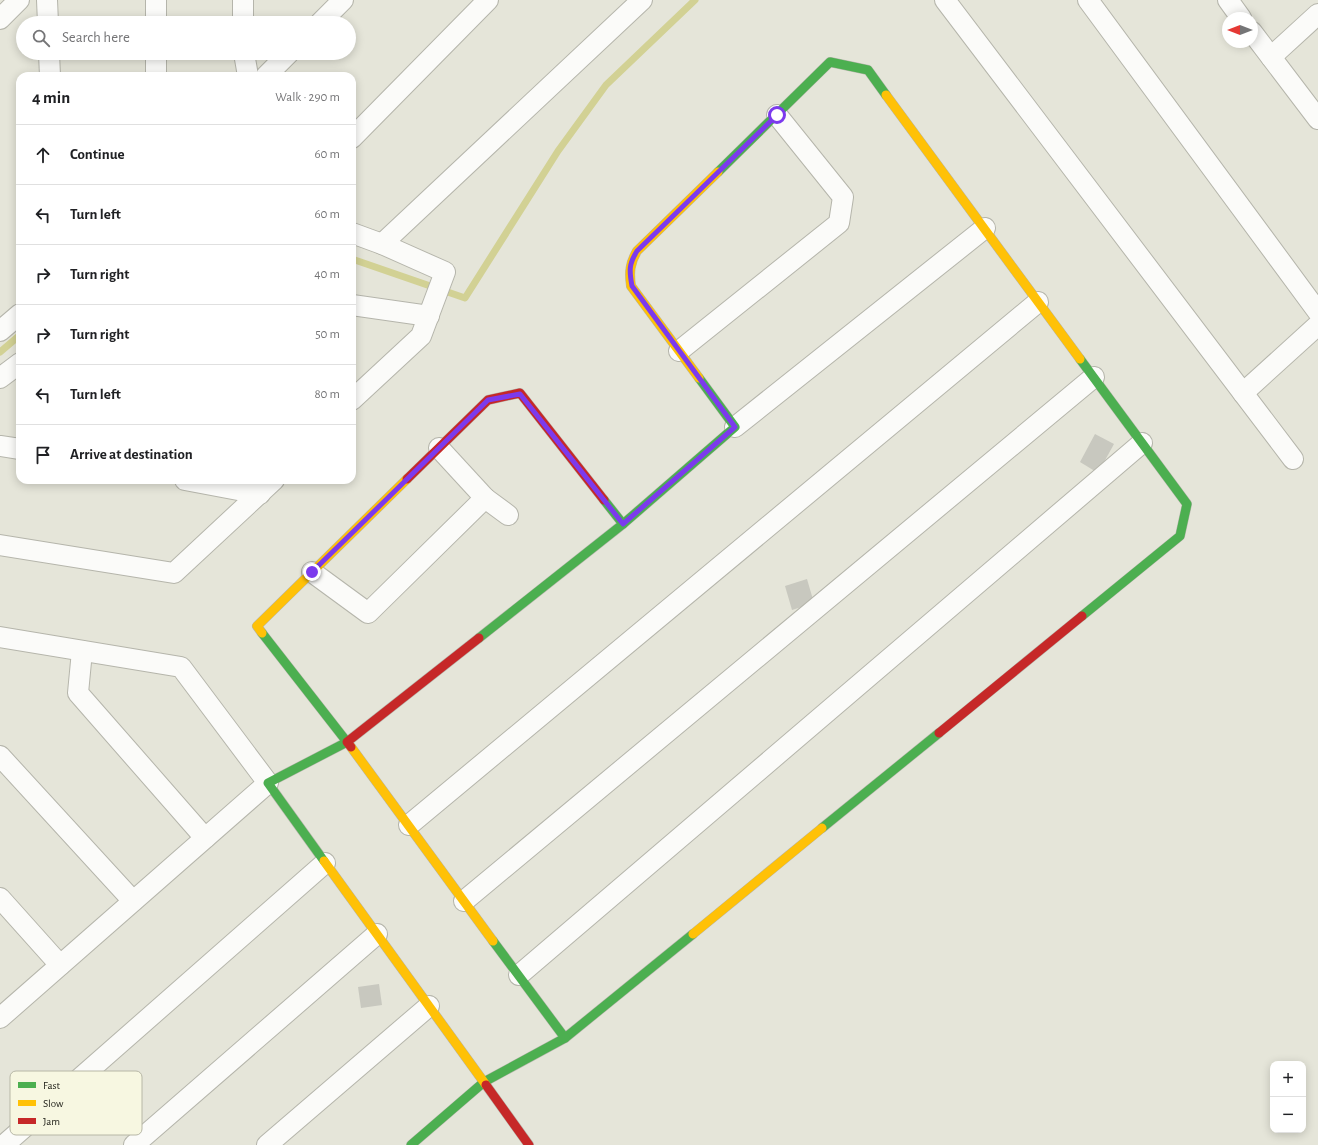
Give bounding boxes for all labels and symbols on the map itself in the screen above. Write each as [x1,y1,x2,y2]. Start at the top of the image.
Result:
north arrow [1222,12,1258,48]
route start [768,106,786,124]
route end [303,563,321,581]
legend [10,1071,142,1135]
text: Fast [43,1080,61,1091]
text: Slow [43,1098,64,1109]
text: Jam [43,1116,60,1127]

